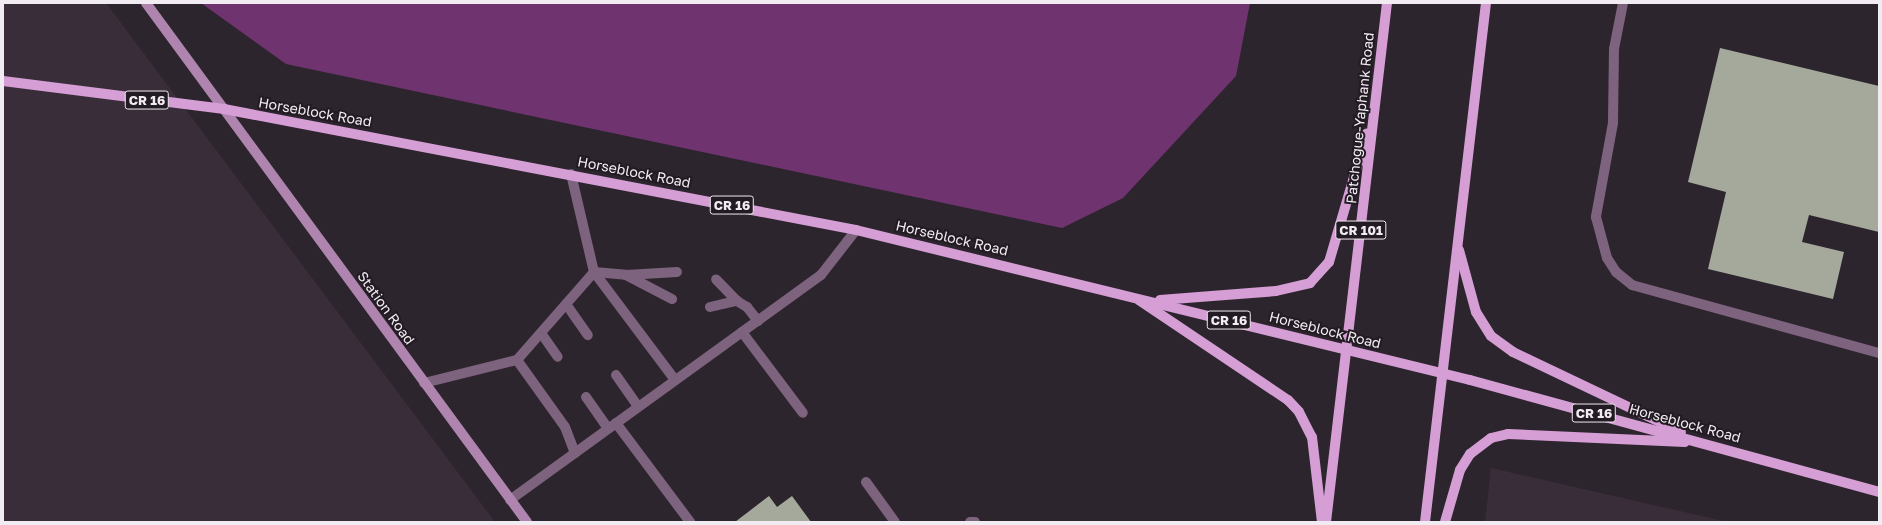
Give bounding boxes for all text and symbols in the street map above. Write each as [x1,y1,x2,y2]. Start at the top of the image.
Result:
street label: Patchogue-Yaphank Road [1343,31,1377,205]
road number: CR 16 [124,89,170,111]
street label: Horseblock Road [257,94,373,130]
street label: Horseblock Road [576,153,692,191]
road number: CR 16 [709,194,755,216]
street label: Horseblock Road [894,217,1010,259]
road number: CR 101 [1335,219,1387,241]
street label: Station Road [354,268,418,348]
street label: Horseblock Road [1267,308,1383,352]
road number: CR 16 [1206,309,1252,331]
street label: Horseblock Road [1627,400,1743,446]
road number: CR 16 [1571,402,1617,424]

